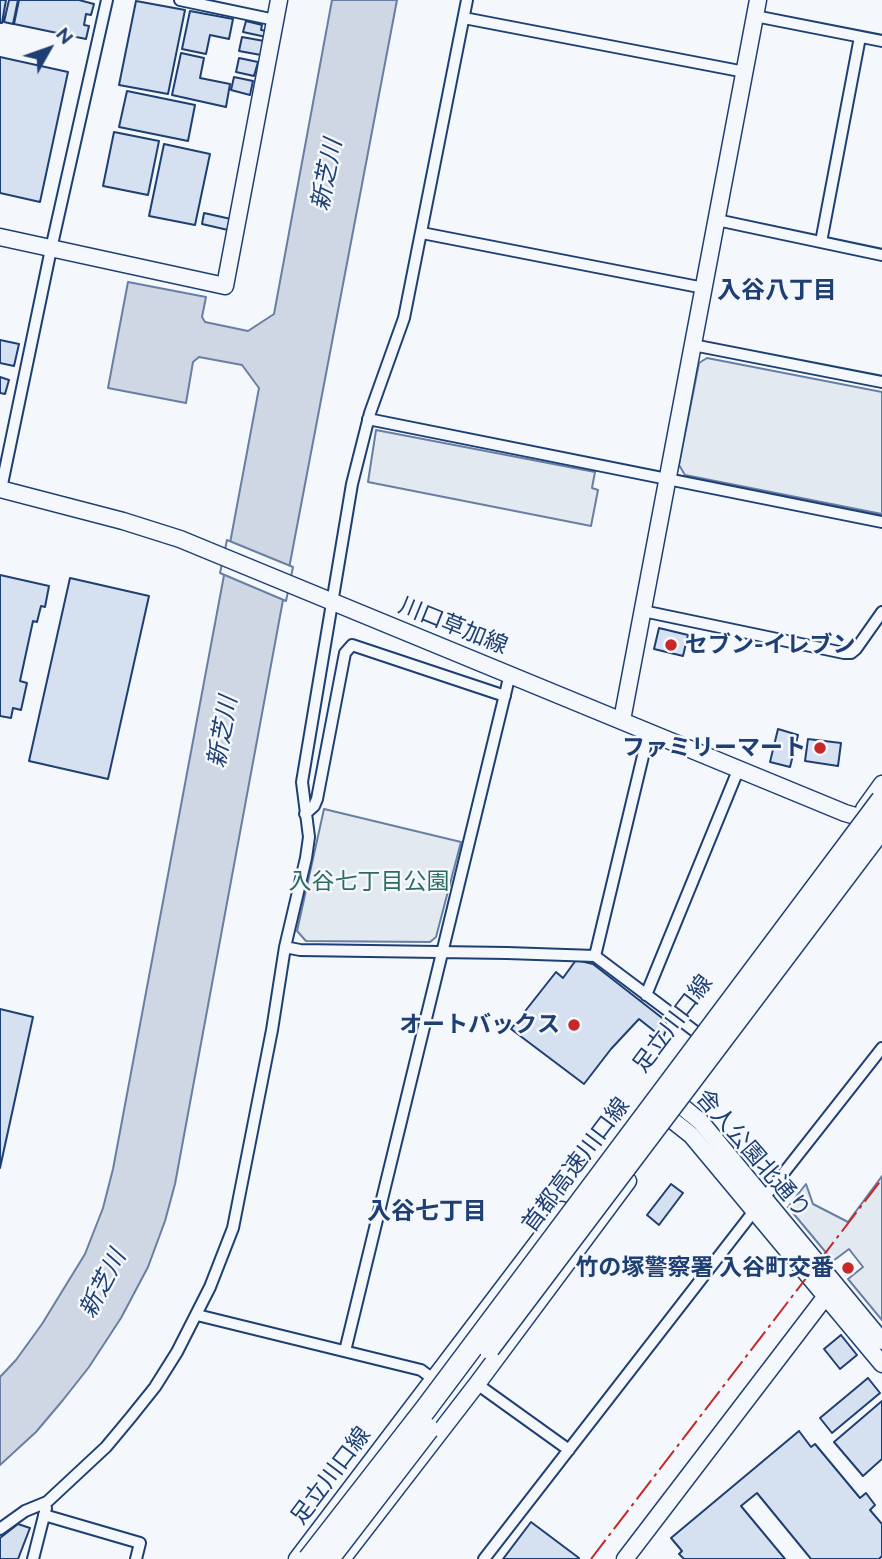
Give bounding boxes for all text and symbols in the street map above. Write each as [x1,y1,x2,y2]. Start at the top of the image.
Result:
north arrow [14,14,84,84]
text: N [52,23,78,48]
water label: 新芝川 [306,137,348,213]
district label: 入谷八丁目 [717,277,837,305]
street label: 川口草加線 [395,592,511,660]
place label: セブン-イレブン [685,631,856,659]
marker: セブン-イレブン [663,637,679,653]
water label: 新芝川 [203,694,243,770]
place label: ファミリーマート [622,734,806,762]
marker: ファミリーマート [812,740,828,756]
park label: 入谷七丁目公園 [289,868,449,896]
street label: 足立川口線 [627,970,719,1078]
place label: オートバックス [399,1011,560,1039]
marker: オートバックス [566,1017,582,1033]
street label: 舎人公園北通り [690,1084,816,1224]
street label: 首都高速川口線 [517,1092,635,1238]
district label: 入谷七丁目 [367,1198,487,1226]
water label: 新芝川 [74,1245,132,1323]
place label: 竹の塚警察署 入谷町交番 [575,1254,834,1282]
marker: 竹の塚警察署 入谷町交番 [840,1260,856,1276]
street label: 足立川口線 [285,1422,377,1530]

